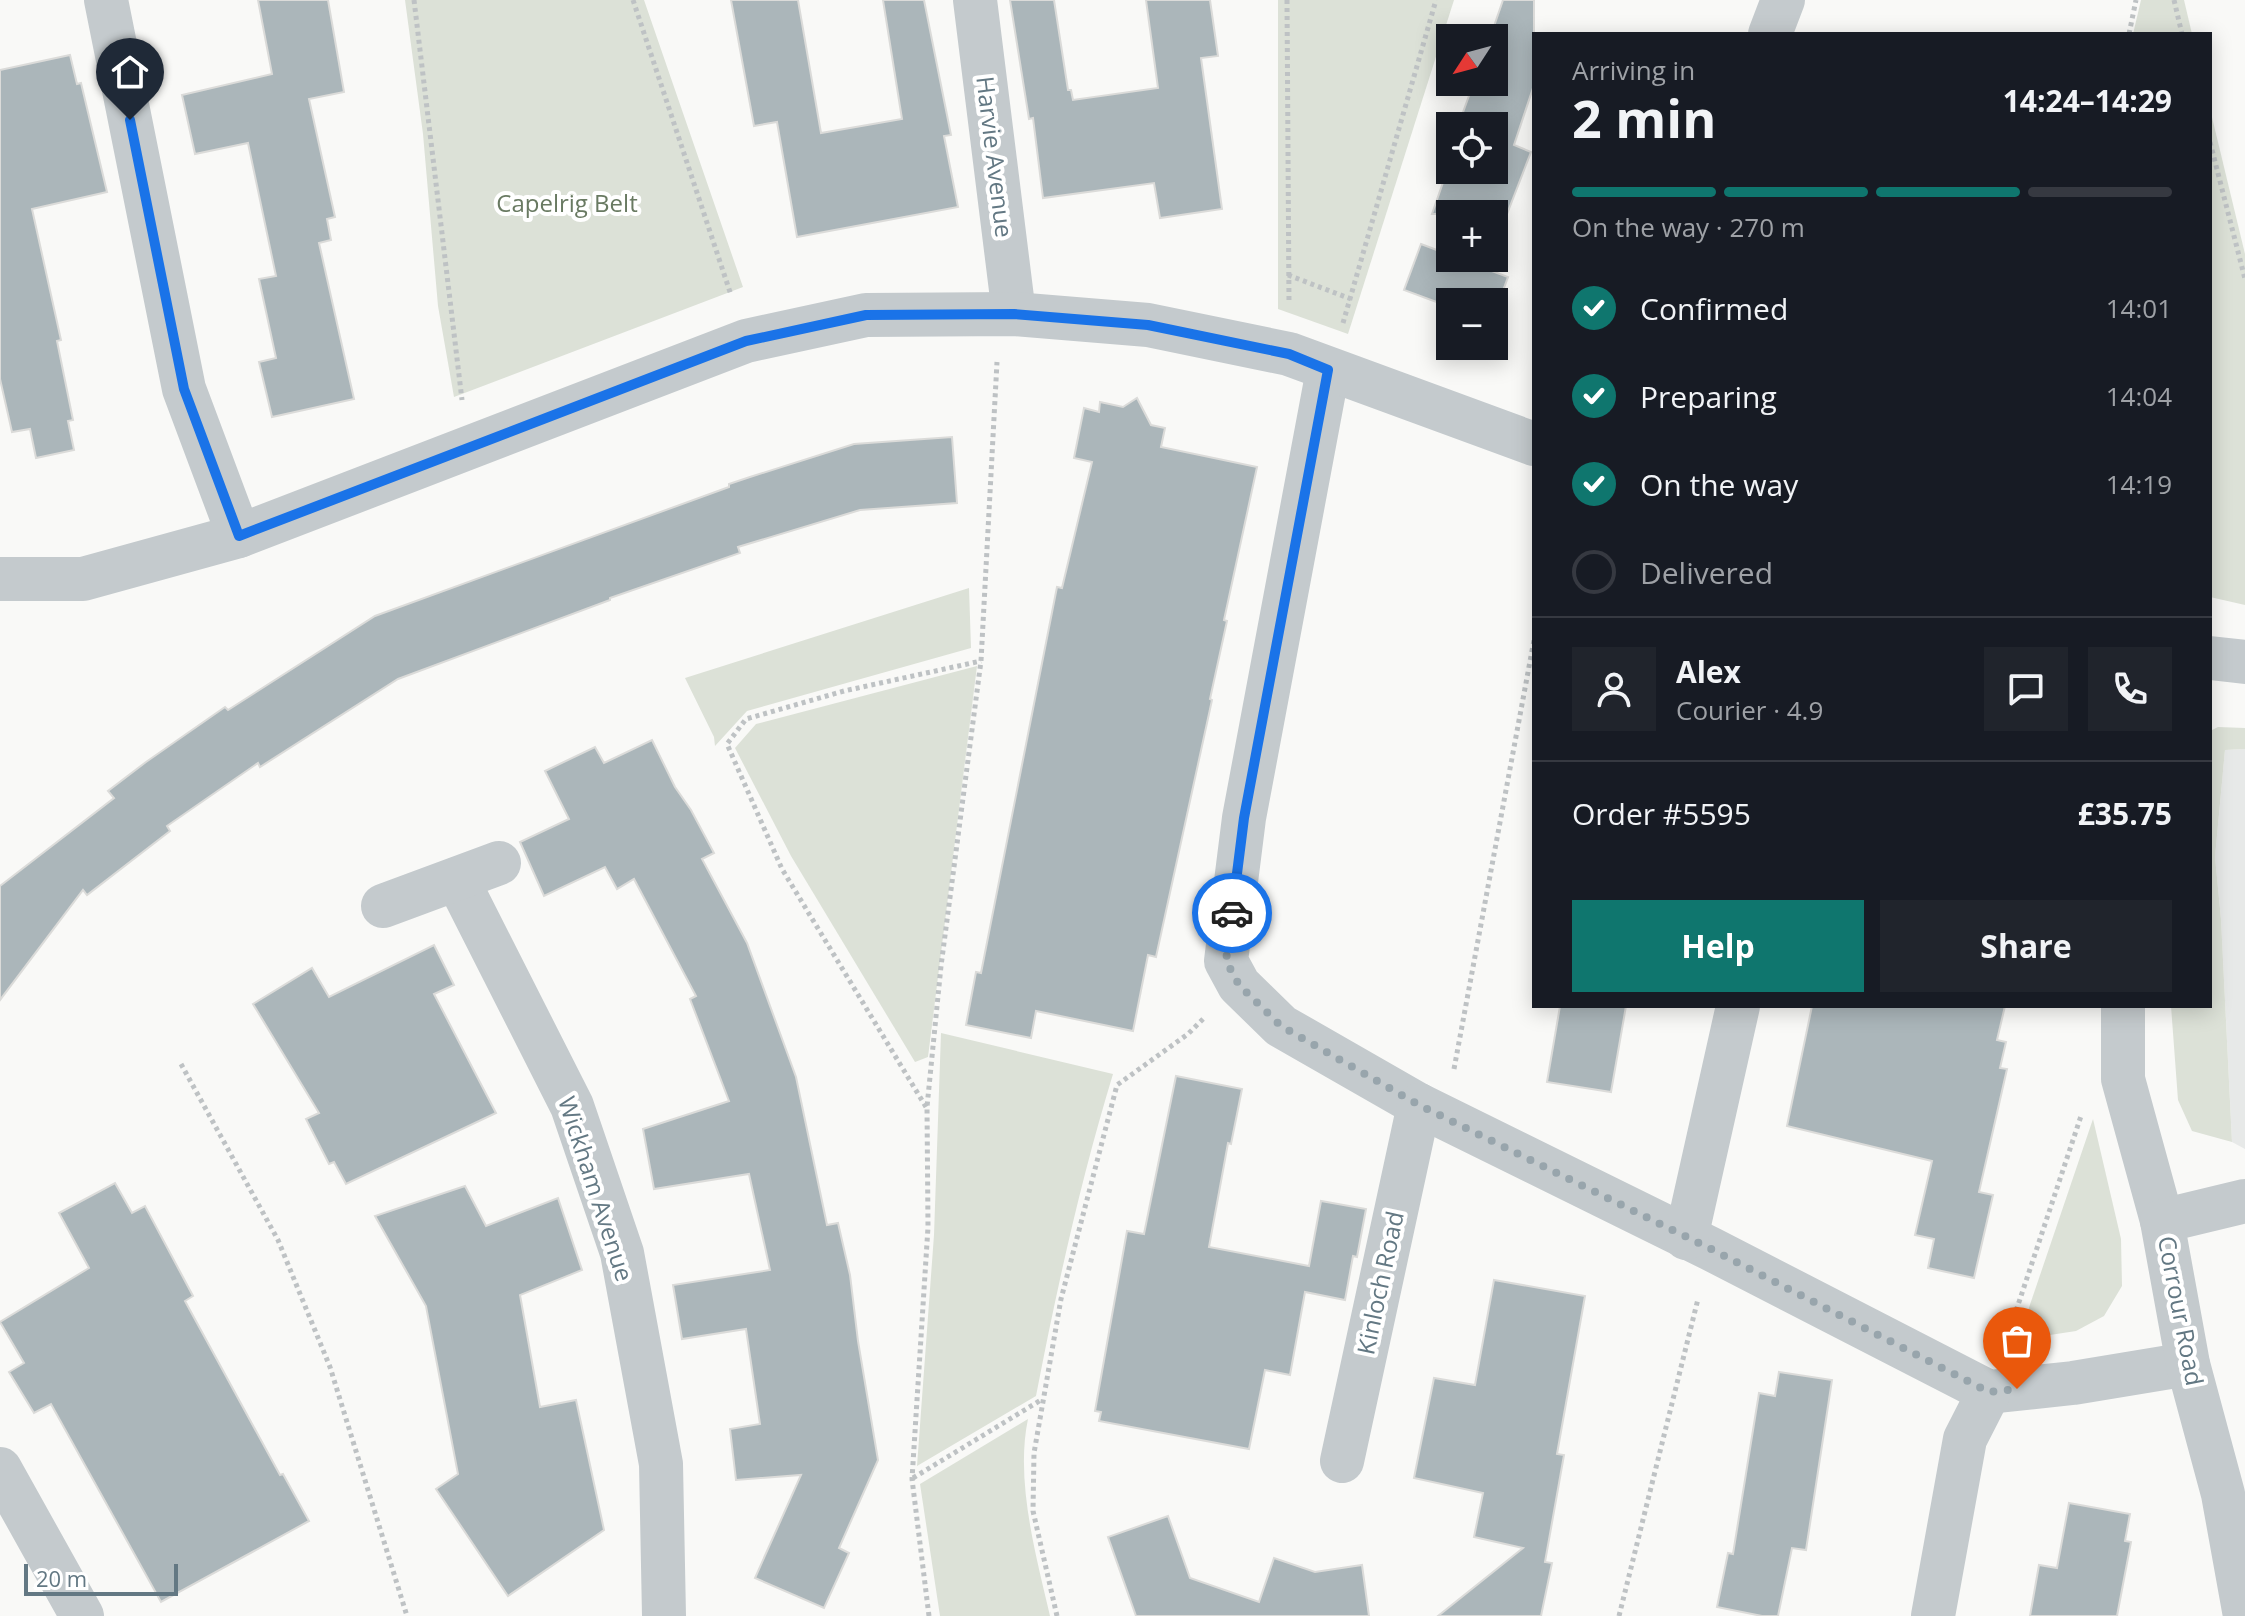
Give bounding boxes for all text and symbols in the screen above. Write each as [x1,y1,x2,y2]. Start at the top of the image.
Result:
north arrow [1436,24,1508,96]
map controls [1436,24,1508,360]
pin [96,38,164,120]
icon: home [108,50,152,94]
text: Arriving in [1572,52,1695,88]
street label: Harvie Avenue [969,74,1022,239]
text: 14:24–14:29 [2003,80,2172,121]
text: 2 min [1572,82,1716,153]
button: locate [1436,112,1508,184]
park label: Capelrig Belt [496,186,638,219]
button: + [1436,200,1508,272]
text: On the way · 270 m [1572,209,1805,245]
icon: check [1572,286,1616,330]
button: − [1436,288,1508,360]
text: Confirmed [1640,288,1788,329]
text: 14:01 [2106,290,2172,326]
icon: check [1572,374,1616,418]
text: Preparing [1640,376,1777,417]
text: 14:04 [2106,378,2172,414]
icon: check [1572,462,1616,506]
text: On the way [1640,464,1798,505]
text: 14:19 [2106,466,2172,502]
text: Delivered [1640,552,1773,593]
button: person [1572,647,1656,731]
button: chat [1984,647,2068,731]
button: phone [2088,647,2172,731]
text: Alex [1676,651,1741,692]
text: Courier · 4.9 [1676,692,1823,728]
text: Order #5595 [1572,793,1751,834]
text: £35.75 [2078,793,2172,834]
courier [1192,873,1272,953]
icon: car [1210,891,1254,935]
button: Help [1572,900,1864,992]
button: Share [1880,900,2172,992]
street label: Wickham Avenue [551,1092,642,1285]
street label: Kinloch Road [1348,1208,1411,1357]
street label: Corrour Road [2151,1233,2212,1388]
pin [1983,1307,2051,1389]
icon: bag [1995,1319,2039,1363]
scale bar [24,1560,178,1596]
text: 20 m [36,1563,87,1593]

